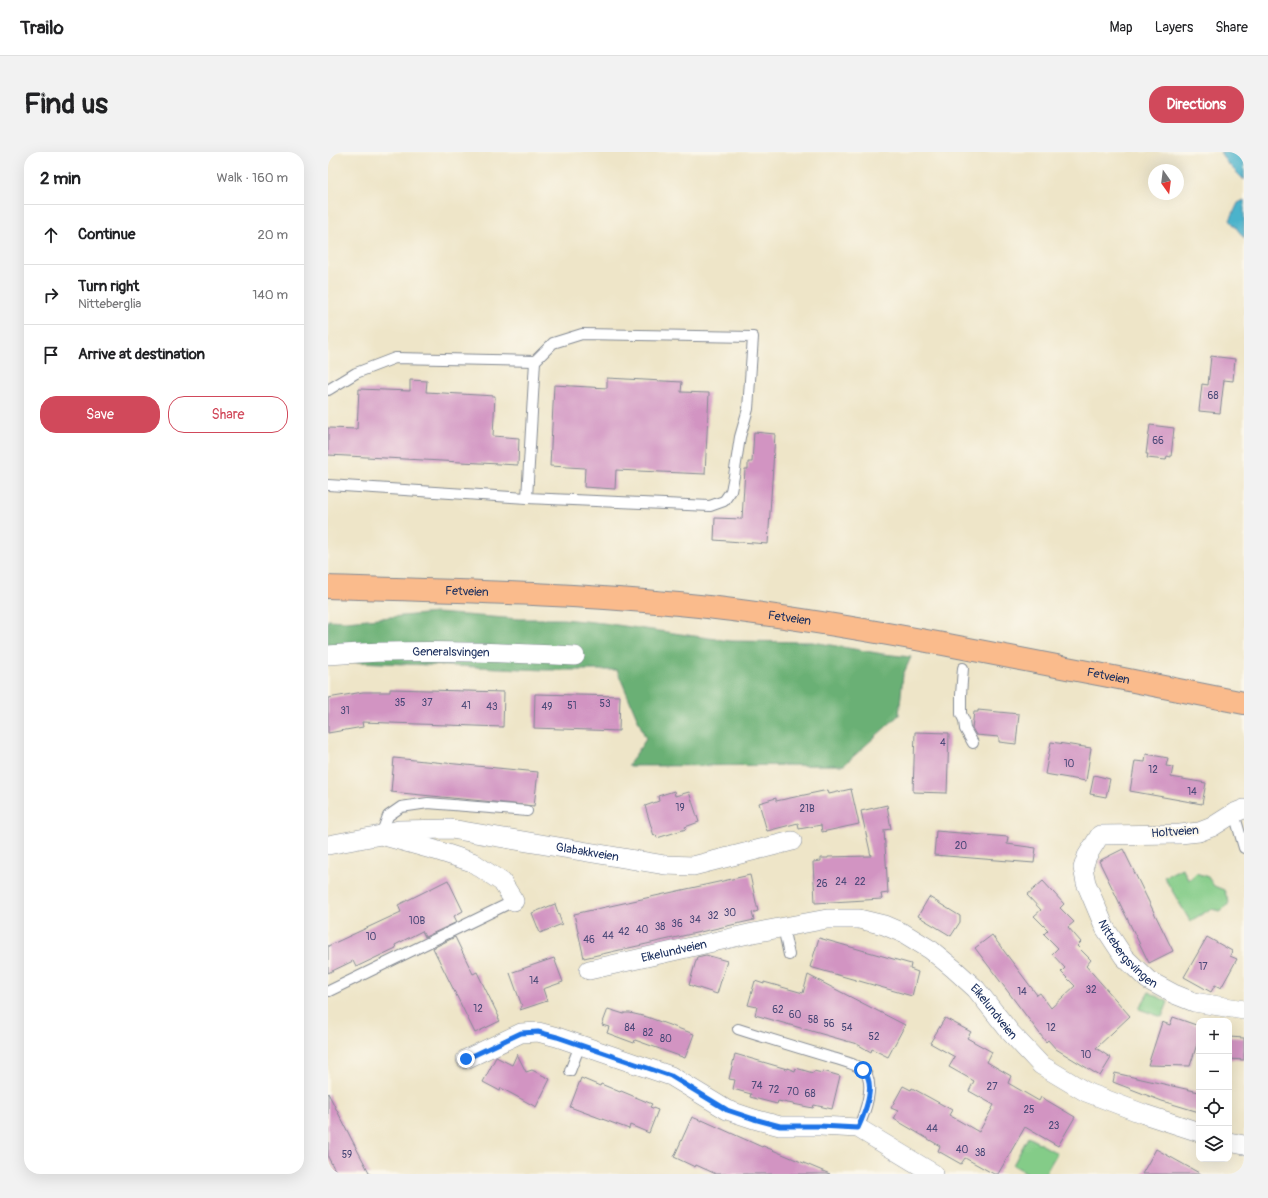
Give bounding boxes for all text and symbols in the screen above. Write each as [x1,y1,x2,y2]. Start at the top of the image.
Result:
text: Trailo [20,16,64,40]
text: Map [1110,19,1133,36]
text: Layers [1155,19,1193,36]
text: Share [1215,19,1248,36]
button: Directions [1149,86,1244,123]
text: Find us [24,87,108,122]
north arrow [1148,164,1184,200]
text: 2 min [40,168,81,189]
text: Walk · 160 m [217,170,288,186]
icon: ahead [40,224,62,246]
text: Continue [78,225,136,244]
text: 20 m [257,227,288,243]
text: Turn right [78,277,139,296]
icon: right [40,284,62,306]
text: 140 m [252,287,288,303]
text: Nitteberglia [78,296,141,312]
icon: arrive [40,344,62,366]
text: Arrive at destination [78,345,205,364]
house number: 68 [1208,390,1218,402]
button: Save [40,396,160,433]
button: Share [168,396,288,433]
house number: 66 [1152,435,1164,447]
street label: Fetveien [445,583,489,600]
street label: Fetveien [767,607,813,629]
street label: Generalsvingen [412,644,490,660]
street label: Fetveien [1086,664,1131,688]
house number: 35 [395,697,406,709]
house number: 37 [422,697,433,709]
house number: 53 [600,698,611,710]
house number: 41 [461,700,471,712]
house number: 51 [567,700,577,712]
house number: 43 [486,701,498,713]
house number: 49 [542,701,552,713]
house number: 31 [340,705,350,717]
house number: 4 [940,737,946,749]
house number: 10 [1064,758,1075,770]
house number: 12 [1148,764,1158,776]
house number: 14 [1187,786,1197,798]
house number: 19 [675,802,685,814]
house number: 21B [799,803,815,815]
street label: Holtveien [1151,823,1199,841]
street label: Glabakkveien [555,839,620,865]
house number: 20 [955,840,967,852]
house number: 24 [835,876,847,888]
house number: 22 [854,876,866,888]
house number: 26 [816,878,828,890]
house number: 30 [724,907,736,919]
house number: 32 [707,910,719,922]
house number: 34 [689,914,701,926]
house number: 10B [409,915,426,927]
street label: Nittebergsvingen [1095,917,1160,991]
house number: 36 [671,918,683,930]
house number: 38 [655,921,665,933]
house number: 40 [636,924,648,936]
house number: 42 [618,926,630,938]
house number: 44 [602,930,614,942]
house number: 10 [366,931,377,943]
house number: 46 [583,934,595,946]
street label: Eikelundveien [640,936,708,966]
house number: 17 [1198,961,1208,973]
house number: 14 [529,975,539,987]
street label: Eikelundveien [968,980,1021,1043]
house number: 32 [1085,984,1097,996]
house number: 14 [1017,986,1027,998]
house number: 12 [473,1003,483,1015]
house number: 62 [772,1004,784,1016]
house number: 60 [789,1009,801,1021]
house number: 58 [808,1014,818,1026]
house number: 56 [823,1018,835,1030]
map controls [1196,1018,1232,1162]
button: + [1196,1018,1232,1054]
house number: 84 [625,1022,636,1034]
house number: 54 [841,1022,853,1034]
house number: 12 [1046,1022,1056,1034]
house number: 82 [643,1027,654,1039]
house number: 52 [868,1031,880,1043]
house number: 80 [660,1033,672,1045]
house number: 10 [1081,1049,1092,1061]
route end [457,1050,475,1068]
button: − [1196,1054,1232,1090]
route start [854,1061,872,1079]
house number: 74 [751,1080,763,1092]
house number: 27 [987,1081,998,1093]
house number: 72 [769,1084,780,1096]
house number: 70 [787,1086,799,1098]
house number: 68 [805,1088,815,1100]
button: locate [1196,1090,1232,1126]
house number: 25 [1023,1104,1035,1116]
house number: 23 [1049,1120,1060,1132]
house number: 44 [926,1123,938,1135]
button: layers [1196,1126,1232,1162]
house number: 40 [956,1144,968,1156]
house number: 38 [975,1147,985,1159]
house number: 59 [342,1149,352,1161]

